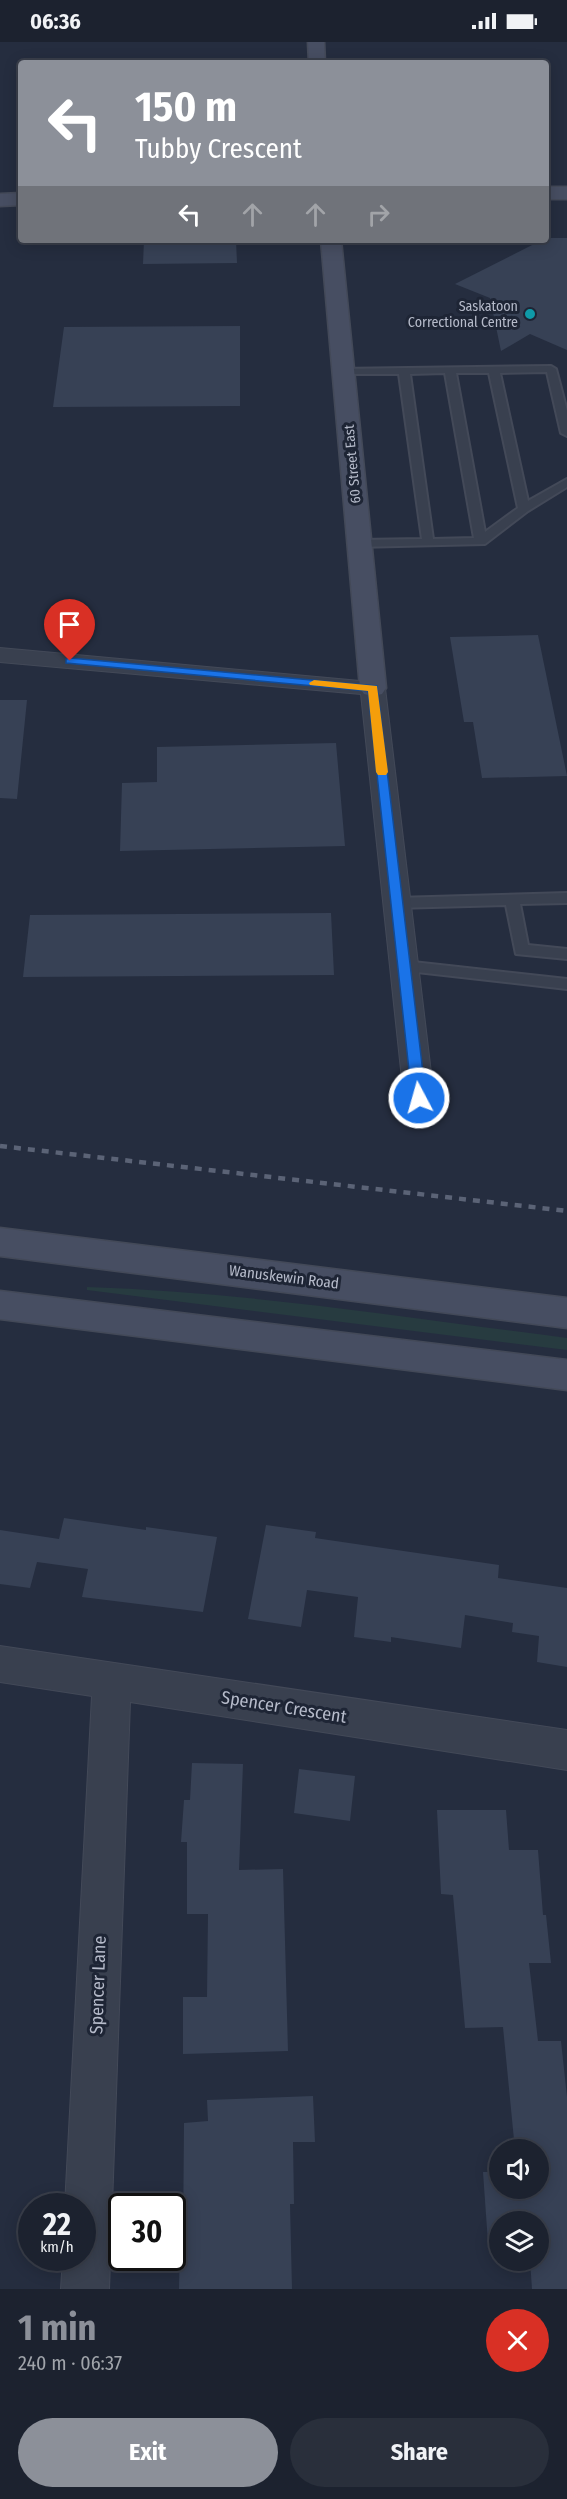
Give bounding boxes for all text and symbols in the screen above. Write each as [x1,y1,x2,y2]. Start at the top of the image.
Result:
text: 06:36 [30,8,81,35]
text: 150 m [135,82,237,132]
icon: left [36,84,114,162]
text: Tubby Crescent [135,133,302,165]
icon: left [173,198,206,231]
icon: ahead [236,198,269,231]
icon: ahead [299,198,332,231]
icon: right [362,198,395,231]
place label: Saskatoon Correctional Centre [408,298,518,331]
marker: Saskatoon Correctional Centre [523,307,537,321]
street label: 60 Street East [341,423,364,504]
pin [44,599,95,661]
icon: arrive [53,608,86,641]
position arrow [387,1066,451,1130]
street label: Wanuskewin Road [228,1261,340,1293]
street label: Spencer Crescent [220,1686,348,1728]
street label: Spencer Lane [85,1935,111,2035]
map controls [489,2139,549,2271]
button: sound [489,2139,549,2199]
speed limit sign: 30 [108,2193,186,2271]
text: 22 [43,2207,71,2243]
button: layers [489,2211,549,2271]
text: km/h [40,2238,74,2256]
text: 1 min [18,2306,96,2350]
button: close [486,2309,549,2372]
text: 240 m · 06:37 [18,2351,122,2375]
button: Exit [18,2418,278,2487]
button: Share [290,2418,549,2487]

